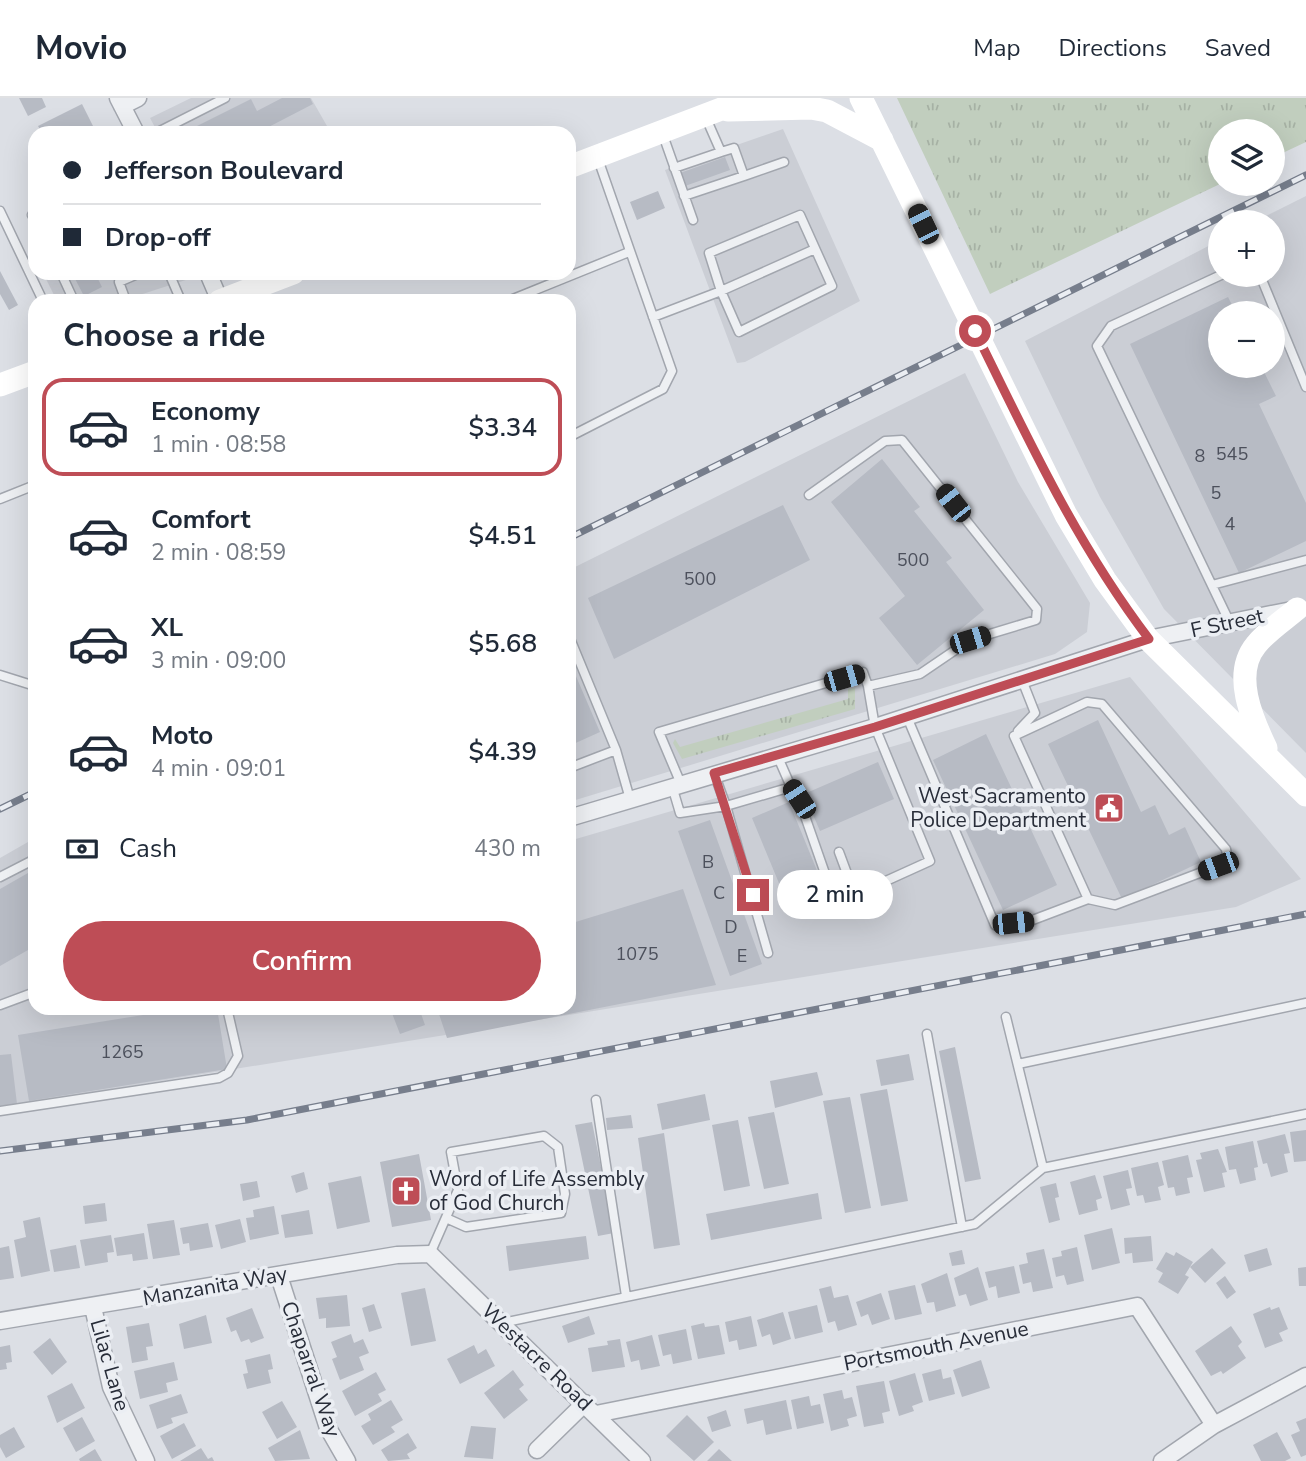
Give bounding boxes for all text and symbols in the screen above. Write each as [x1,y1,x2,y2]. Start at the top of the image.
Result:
text: Movio [35,26,127,71]
text: Map [973,32,1020,64]
text: Directions [1058,32,1167,64]
text: Saved [1205,32,1271,64]
map controls [1208,119,1285,378]
button: layers [1208,119,1285,196]
text: Jefferson Boulevard [105,153,344,188]
car [905,201,942,247]
button: + [1208,210,1285,287]
text: Drop-off [105,220,211,255]
button: − [1208,301,1285,378]
text: Choose a ride [63,314,265,357]
route start [959,315,991,347]
text: Economy [151,394,260,429]
icon: car [67,396,130,459]
text: $3.34 [468,410,537,445]
text: 1 min · 08:58 [151,429,286,460]
house number: 545 [1216,442,1248,466]
house number: 8 [1195,444,1205,468]
car [932,480,975,526]
house number: 5 [1211,481,1221,505]
text: Comfort [151,502,251,537]
icon: car [67,504,130,567]
house number: 4 [1225,512,1236,536]
text: $4.51 [468,518,537,553]
text: 2 min · 08:59 [151,537,286,568]
house number: 500 [897,548,929,572]
house number: 500 [684,567,716,591]
street label: F Street [1188,601,1267,644]
text: XL [151,610,183,645]
icon: car [67,612,130,675]
car [947,624,994,656]
text: $5.68 [468,626,537,661]
text: 3 min · 09:00 [151,645,286,676]
car [821,662,868,694]
text: Moto [151,718,213,753]
icon: car [67,720,130,783]
text: $4.39 [468,734,537,769]
text: 4 min · 09:01 [151,753,286,784]
car [779,776,820,822]
place label: West Sacramento Police Department [910,782,1087,834]
public building icon: West Sacramento Police Department [1092,791,1126,825]
icon: cash [63,830,101,868]
text: Cash [119,831,177,866]
text: 430 m [474,833,541,864]
car [1195,849,1242,883]
house number: B [702,850,714,874]
callout: 2 min [778,870,893,920]
route end [737,879,769,911]
text: 2 min [806,879,864,910]
house number: C [713,881,725,905]
car [992,910,1035,936]
house number: D [724,915,738,939]
button: Confirm [63,921,541,1001]
house number: 1075 [615,942,659,966]
house number: E [737,944,747,968]
house number: 1265 [100,1040,144,1064]
place label: Word of Life Assembly of God Church [429,1165,645,1217]
church icon: Word of Life Assembly of God Church [389,1174,423,1208]
street label: Manzanita Way [141,1259,290,1312]
street label: Chaparral Way [275,1297,347,1441]
street label: Westacre Road [475,1297,599,1417]
street label: Portsmouth Avenue [841,1314,1031,1378]
street label: Lilac Lane [84,1316,136,1414]

